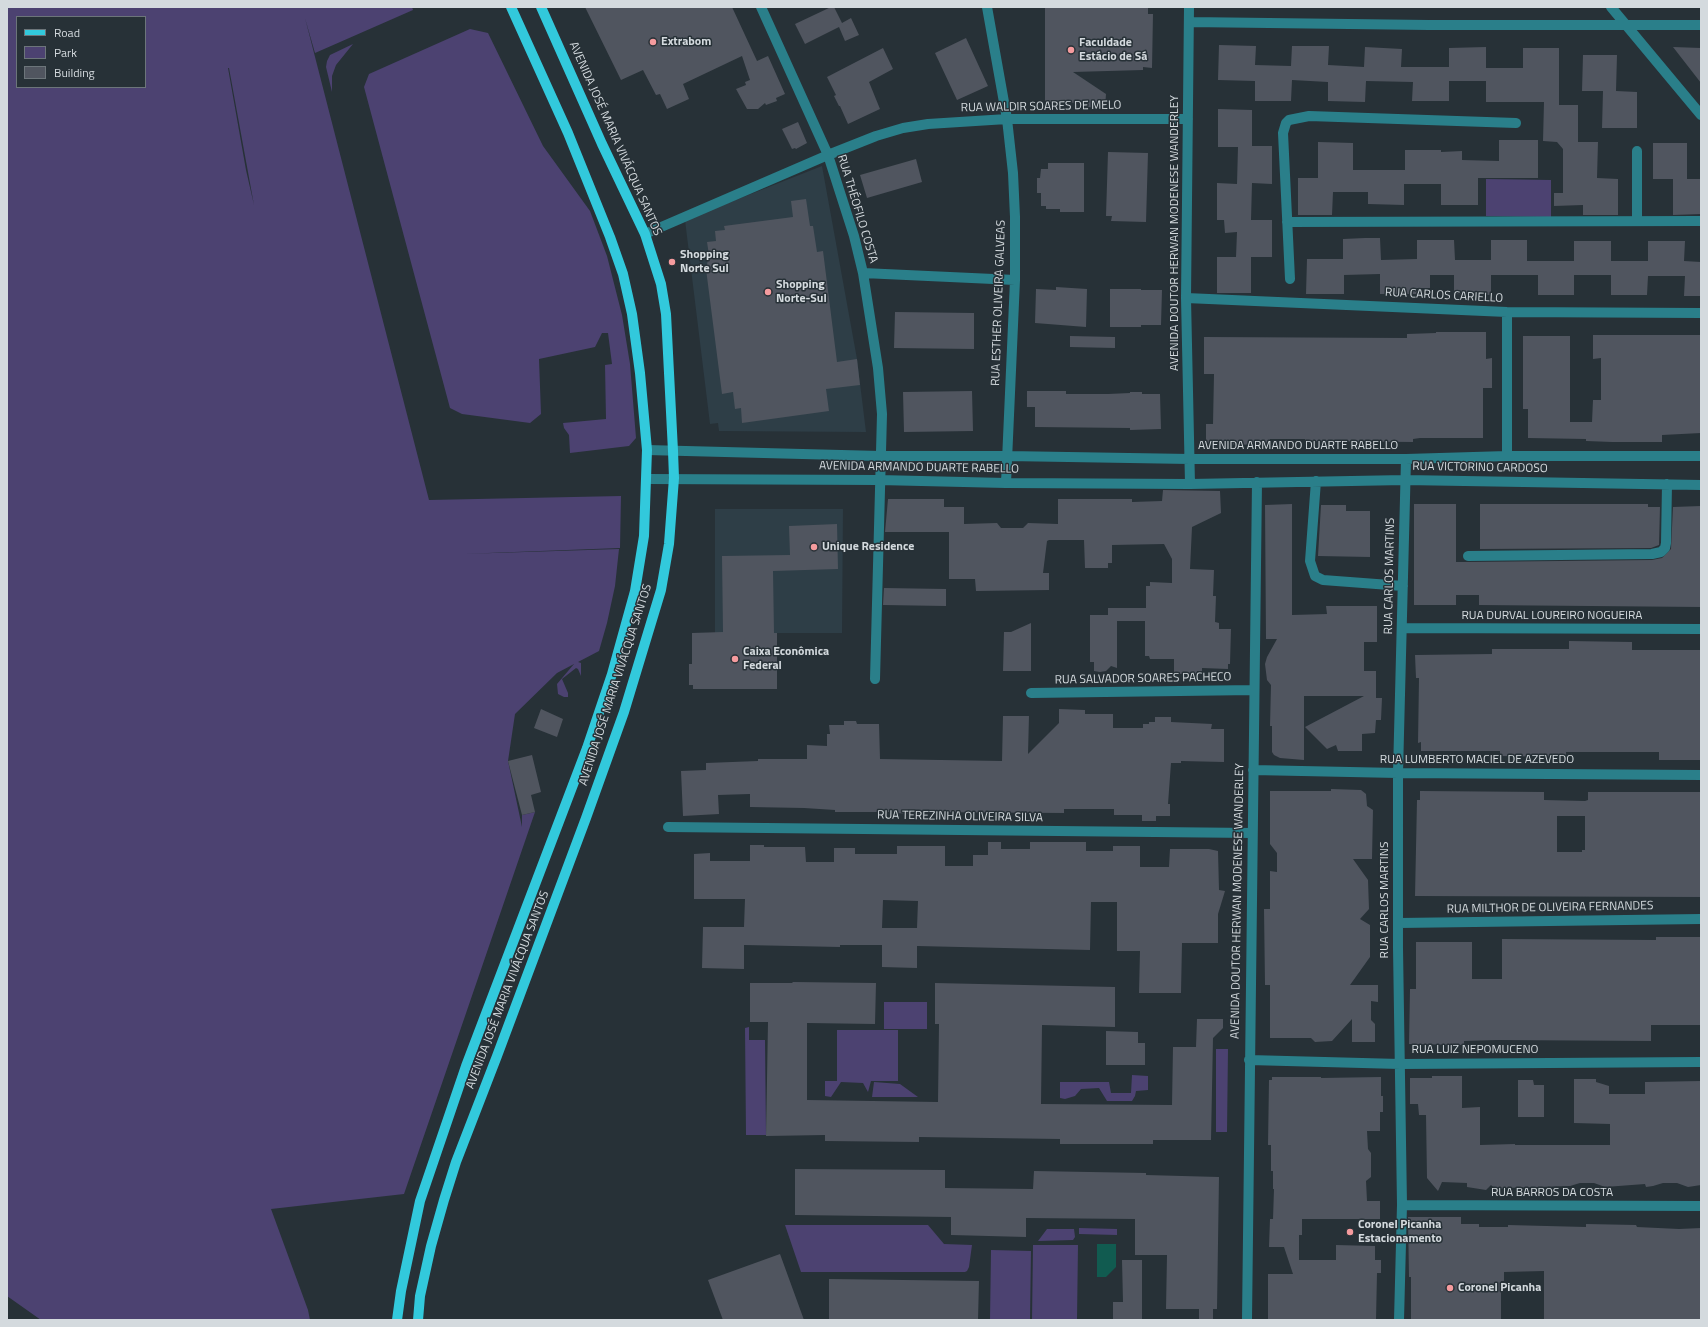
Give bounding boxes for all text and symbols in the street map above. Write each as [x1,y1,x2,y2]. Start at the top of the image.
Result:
legend [16,16,146,88]
text: Road [54,23,80,42]
place label: Extrabom [661,35,711,49]
place label: Faculdade Estácio de Sá [1079,36,1147,64]
marker: Extrabom [648,37,658,47]
street label: AVENIDA JOSÉ MARIA VIVÁCQUA SANTOS [566,40,664,238]
text: Park [54,43,77,62]
marker: Faculdade Estácio de Sá [1066,45,1076,55]
text: Building [54,63,95,82]
street label: AVENIDA DOUTOR HERWAN MODENESE WANDERLEY [1168,95,1182,371]
street label: RUA WALDIR SOARES DE MELO [961,98,1121,116]
street label: RUA THÉOFILO COSTA [834,153,880,265]
street label: RUA ESTHER OLIVEIRA GALVEAS [989,220,1009,386]
place label: Shopping Norte Sul [680,248,729,276]
marker: Shopping Norte Sul [667,257,677,267]
place label: Shopping Norte-Sul [776,278,827,306]
street label: RUA CARLOS CARIELLO [1385,286,1503,306]
marker: Shopping Norte-Sul [763,287,773,297]
street label: AVENIDA ARMANDO DUARTE RABELLO [1198,439,1398,453]
street label: AVENIDA ARMANDO DUARTE RABELLO [819,459,1019,477]
street label: RUA VICTORINO CARDOSO [1412,460,1548,476]
street label: RUA CARLOS MARTINS [1382,517,1398,635]
place label: Unique Residence [822,540,914,554]
marker: Unique Residence [809,542,819,552]
street label: AVENIDA JOSÉ MARIA VIVÁCQUA SANTOS [577,582,655,788]
street label: RUA DURVAL LOUREIRO NOGUEIRA [1461,609,1643,623]
place label: Caixa Econômica Federal [743,645,829,673]
marker: Caixa Econômica Federal [730,654,740,664]
street label: RUA SALVADOR SOARES PACHECO [1055,670,1231,688]
street label: RUA LUMBERTO MACIEL DE AZEVEDO [1380,753,1574,767]
street label: AVENIDA DOUTOR HERWAN MODENESE WANDERLEY [1228,763,1248,1039]
street label: RUA TEREZINHA OLIVEIRA SILVA [877,808,1043,826]
street label: RUA CARLOS MARTINS [1378,842,1392,958]
street label: AVENIDA JOSÉ MARIA VIVÁCQUA SANTOS [463,889,553,1091]
street label: RUA MILTHOR DE OLIVEIRA FERNANDES [1447,899,1653,917]
street label: RUA LUIZ NEPOMUCENO [1412,1043,1538,1057]
street label: RUA BARROS DA COSTA [1491,1186,1613,1200]
place label: Coronel Picanha Estacionamento [1358,1218,1442,1246]
marker: Coronel Picanha Estacionamento [1345,1227,1355,1237]
place label: Coronel Picanha [1458,1281,1541,1295]
marker: Coronel Picanha [1445,1283,1455,1293]

